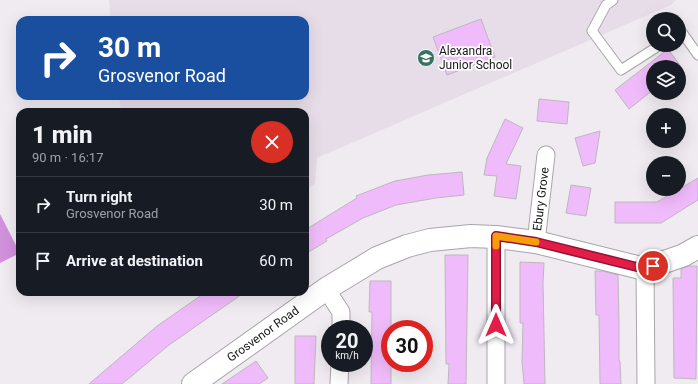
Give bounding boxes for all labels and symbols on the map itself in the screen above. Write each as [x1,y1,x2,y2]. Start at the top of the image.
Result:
place label: Alexandra Junior School [439,44,512,72]
school or university icon: Alexandra Junior School [416,48,436,68]
street label: Ebury Grove [530,166,552,232]
pin [636,249,670,283]
street label: Grosvenor Road [224,303,302,365]
position arrow [475,304,517,346]
speed limit sign: 30 [381,320,433,372]

